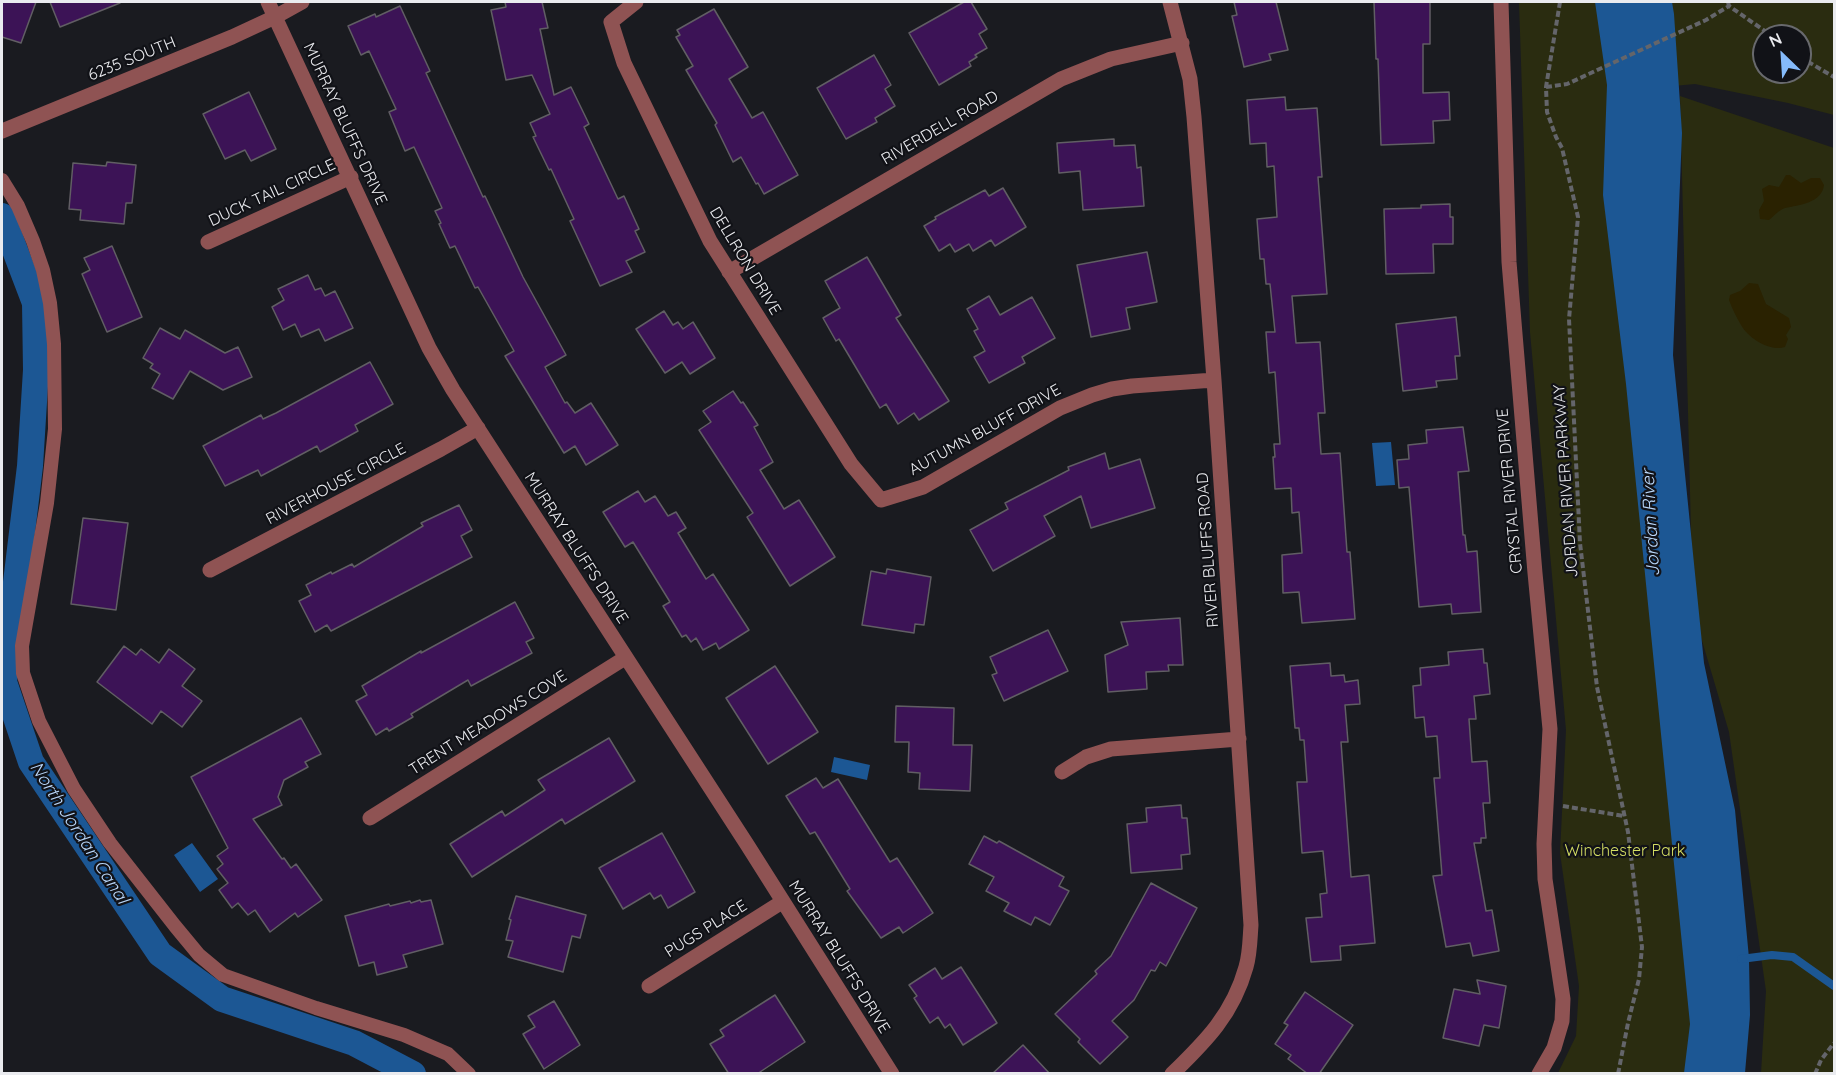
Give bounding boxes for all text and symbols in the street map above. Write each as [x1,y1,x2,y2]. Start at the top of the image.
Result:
north arrow [1752,24,1812,84]
text: N [1766,28,1785,51]
street label: 6235 SOUTH [85,33,179,85]
street label: MURRAY BLUFFS DRIVE [299,40,391,208]
street label: RIVERDELL ROAD [878,87,1002,169]
street label: DUCK TAIL CIRCLE [206,155,338,231]
street label: DELLRON DRIVE [705,204,785,318]
street label: AUTUMN BLUFF DRIVE [906,380,1064,480]
street label: JORDAN RIVER PARKWAY [1550,384,1582,578]
street label: CRYSTAL RIVER DRIVE [1493,407,1527,575]
street label: RIVERHOUSE CIRCLE [263,439,409,529]
street label: MURRAY BLUFFS DRIVE [520,469,632,627]
water label: Jordan River [1637,469,1665,577]
street label: RIVER BLUFFS ROAD [1193,472,1223,628]
street label: TRENT MEADOWS COVE [406,667,570,779]
water label: North Jordan Canal [25,758,133,908]
park label: Winchester Park [1565,841,1685,861]
street label: MURRAY BLUFFS DRIVE [784,877,894,1037]
street label: PUGS PLACE [661,896,751,962]

